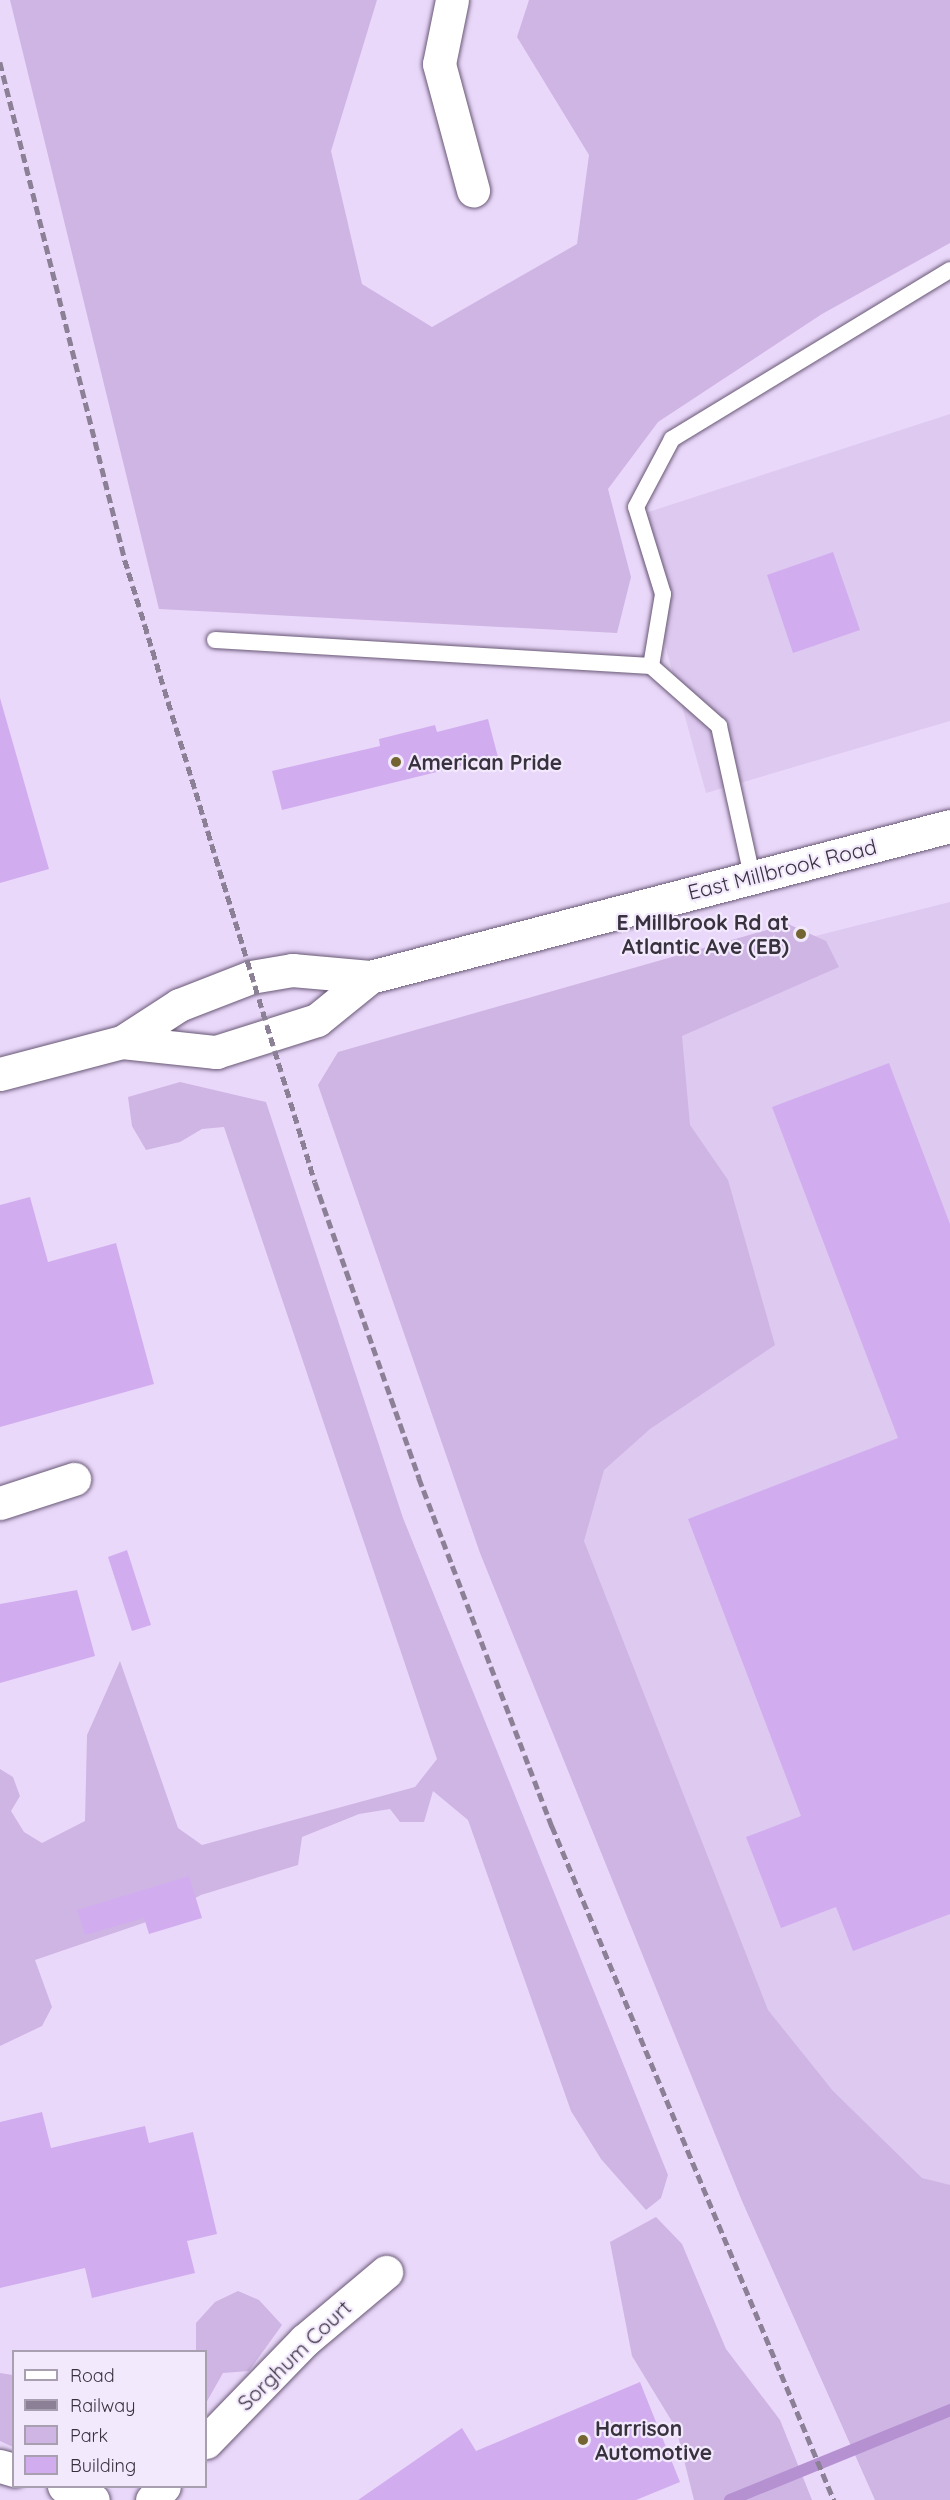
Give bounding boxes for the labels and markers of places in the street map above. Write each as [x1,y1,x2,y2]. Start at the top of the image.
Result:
place label: American Pride [408,749,562,775]
marker: American Pride [389,755,403,769]
place label: E Millbrook Rd at Atlantic Ave (EB) [617,909,789,959]
marker: E Millbrook Rd at Atlantic Ave (EB) [794,927,808,941]
place label: Harrison Automotive [595,2415,712,2465]
marker: Harrison Automotive [576,2433,590,2447]

